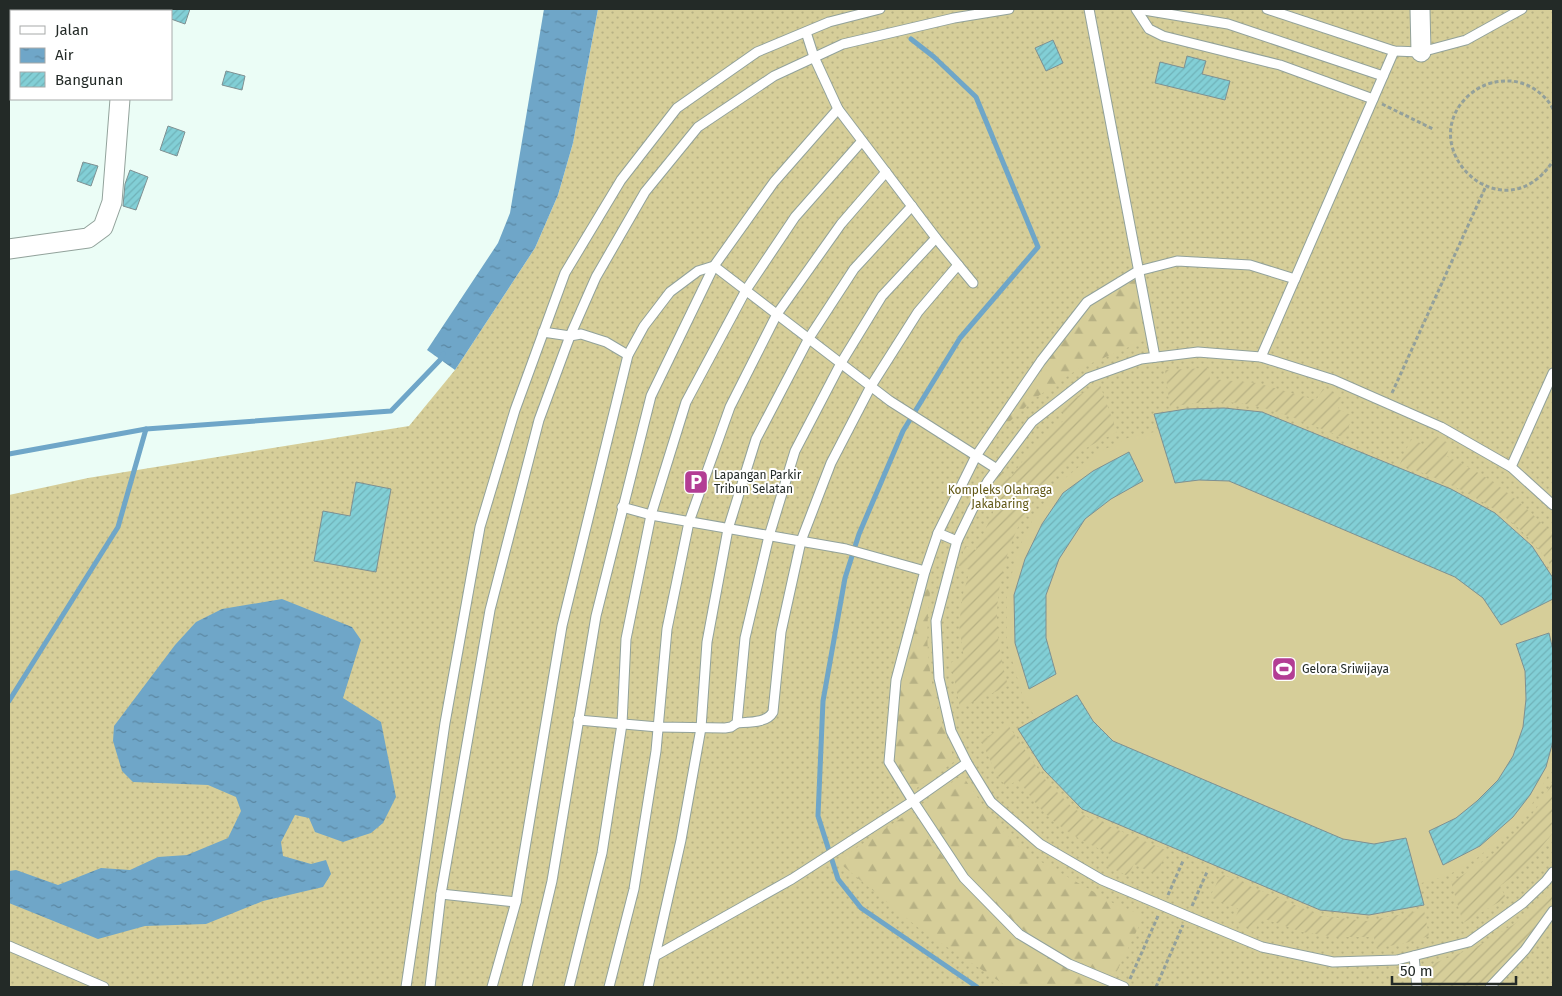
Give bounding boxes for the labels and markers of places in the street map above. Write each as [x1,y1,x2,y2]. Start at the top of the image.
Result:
place label: Lapangan Parkir Tribun Selatan [714,468,802,496]
parking icon: Lapangan Parkir Tribun Selatan [683,469,709,495]
sports icon: Gelora Sriwijaya [1271,656,1297,682]
place label: Gelora Sriwijaya [1302,662,1389,676]

